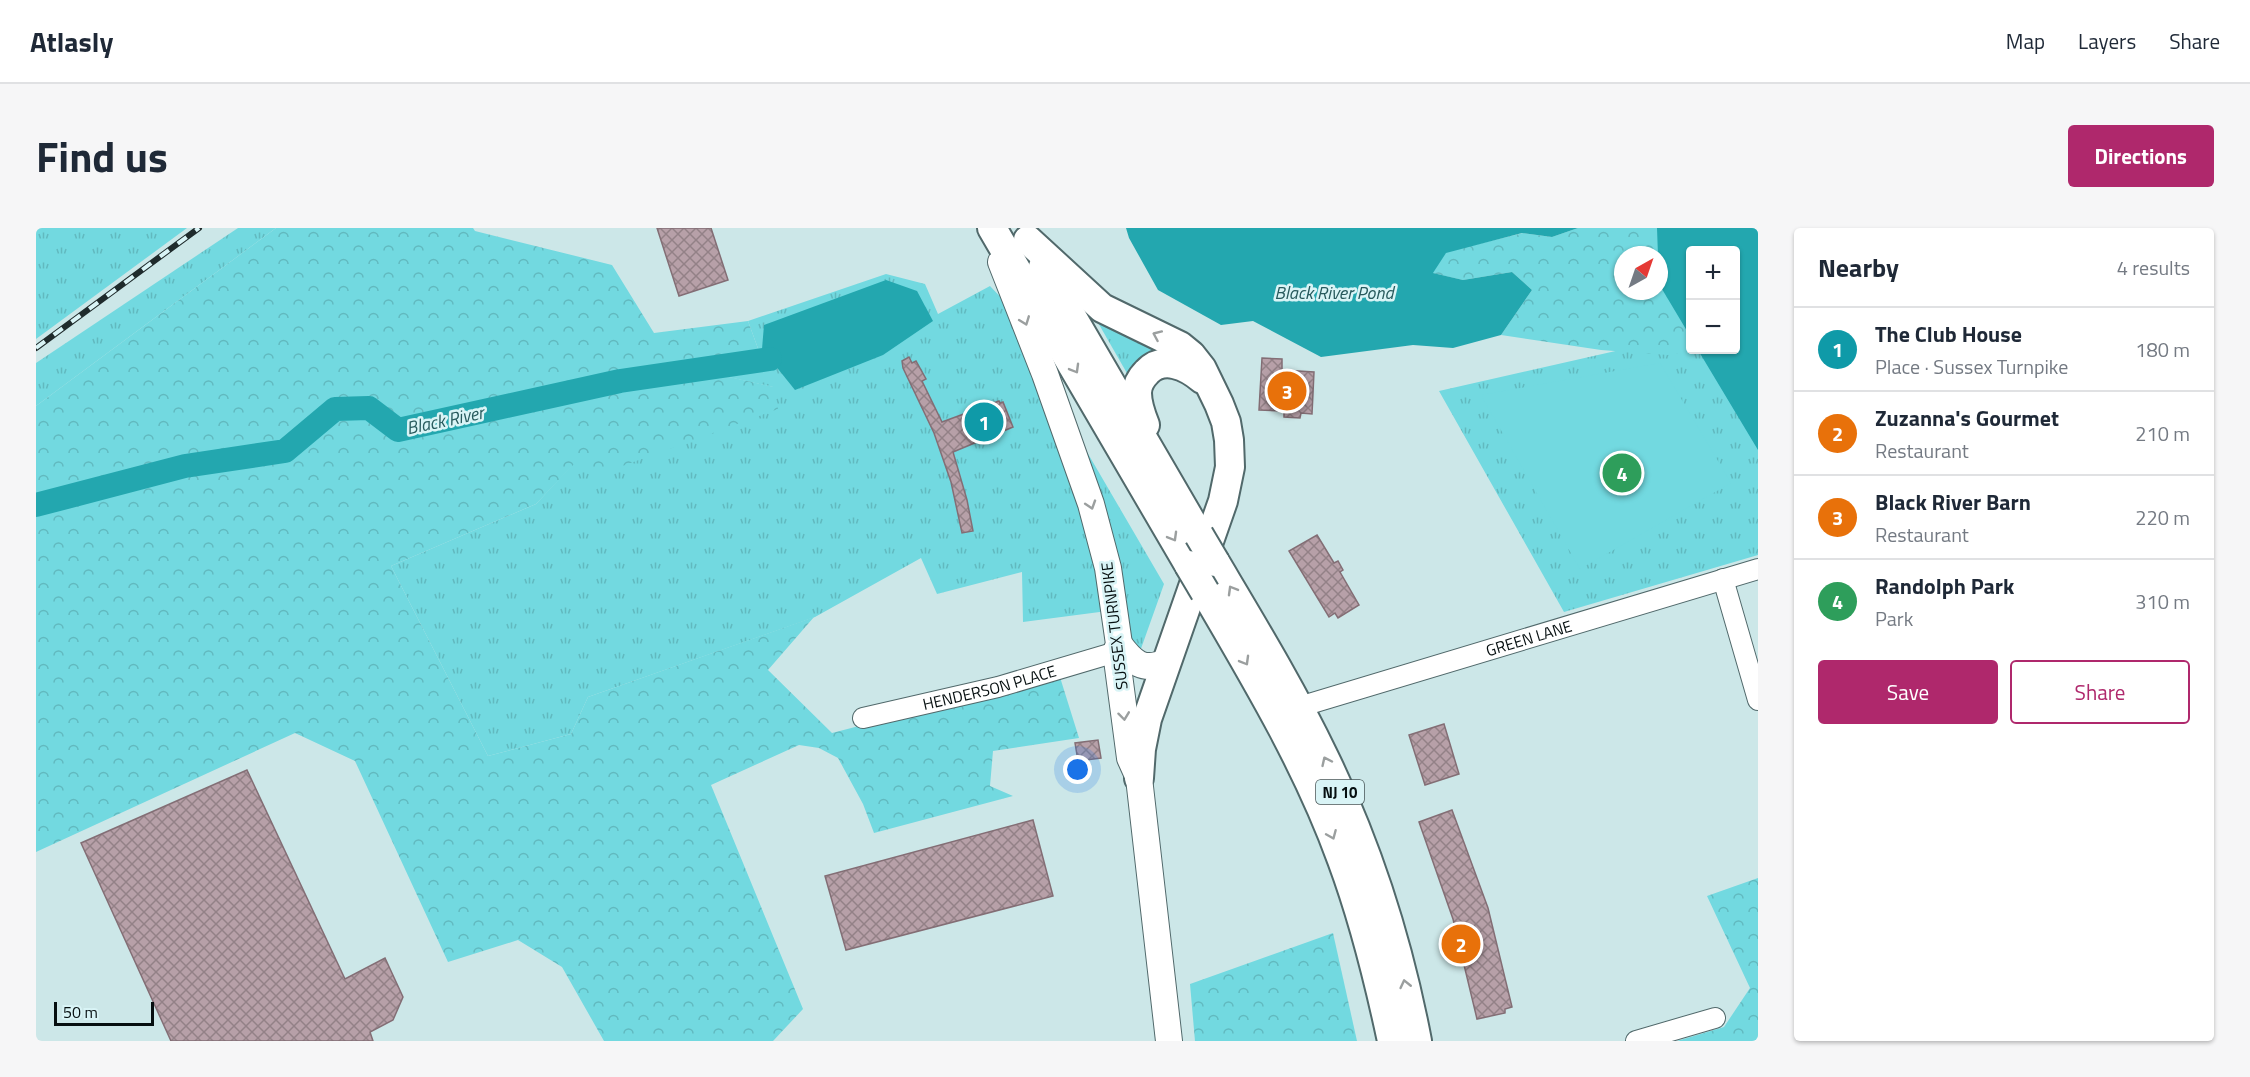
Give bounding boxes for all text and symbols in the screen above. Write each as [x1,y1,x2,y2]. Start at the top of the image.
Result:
text: Atlasly [30,20,113,63]
text: Map [2006,25,2045,57]
text: Layers [2078,25,2136,57]
text: Share [2169,25,2220,57]
text: Find us [36,124,168,188]
button: Directions [2068,125,2214,187]
north arrow [1614,246,1668,300]
map controls [1686,246,1740,354]
button: + [1686,246,1740,300]
text: Nearby [1818,248,1899,287]
text: 4 results [2117,252,2190,283]
water label: Black River Pond [1275,279,1395,306]
button: − [1686,300,1740,354]
one-way arrow [1018,315,1030,326]
text: The Club House [1875,317,2022,351]
one-way arrow [1152,330,1163,342]
text: 1 [1832,334,1843,365]
text: 180 m [2135,334,2190,365]
text: Place · Sussex Turnpike [1875,351,2068,382]
one-way arrow [1068,363,1080,373]
pin: 3 [1268,368,1306,414]
water label: Black River [404,398,488,441]
pin: 1 [964,400,1004,444]
text: Zuzanna's Gourmet [1875,401,2059,435]
text: 2 [1832,418,1843,449]
text: 210 m [2135,418,2190,449]
text: Restaurant [1875,435,1969,466]
pin: 4 [1602,450,1642,496]
text: Black River Barn [1875,485,2031,519]
one-way arrow [1084,499,1096,510]
text: 3 [1832,502,1843,533]
text: 220 m [2135,502,2190,533]
text: Restaurant [1875,519,1969,550]
one-way arrow [1166,531,1178,541]
street label: SUSSEX TURNPIKE [1094,561,1134,691]
text: Randolph Park [1875,569,2014,603]
one-way arrow [1227,586,1239,596]
text: 4 [1832,586,1843,617]
text: 310 m [2135,586,2190,617]
text: Park [1875,603,1913,634]
street label: GREEN LANE [1483,614,1575,662]
one-way arrow [1238,655,1249,665]
street label: HENDERSON PLACE [920,658,1059,716]
button: Save [1818,660,1998,724]
button: Share [2010,660,2190,724]
one-way arrow [1118,712,1130,721]
your location [1063,755,1092,784]
one-way arrow [1322,756,1334,767]
road number: NJ 10 [1316,780,1364,804]
one-way arrow [1325,829,1337,840]
pin: 2 [1442,922,1480,966]
one-way arrow [1399,979,1412,989]
scale bar [54,999,154,1026]
text: 50 m [63,1000,98,1024]

